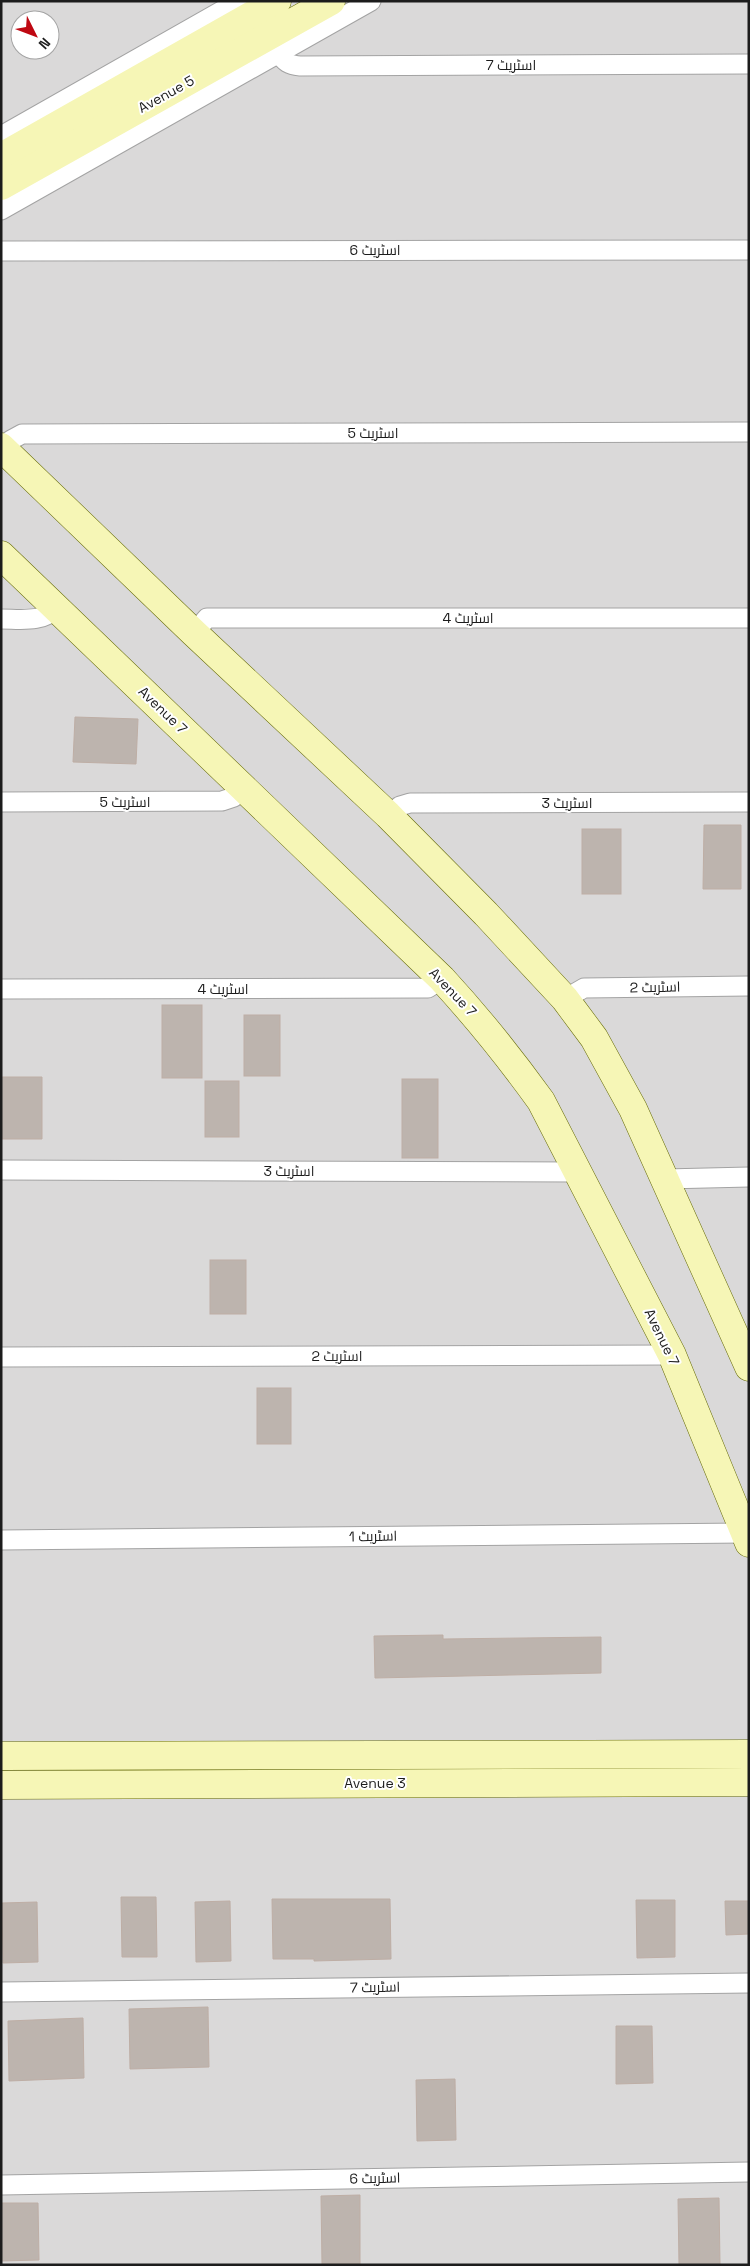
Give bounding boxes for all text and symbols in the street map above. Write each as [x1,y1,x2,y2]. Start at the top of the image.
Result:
north arrow [10,10,60,60]
text: N [35,34,54,53]
street label: اسٹریٹ 7 [486,56,536,74]
street label: Avenue 5 [135,71,197,117]
street label: اسٹریٹ 6 [349,241,401,259]
street label: اسٹریٹ 5 [348,424,398,442]
street label: اسٹریٹ 4 [442,609,494,627]
street label: Avenue 7 [135,682,191,738]
street label: اسٹریٹ 5 [100,793,150,811]
street label: اسٹریٹ 3 [542,794,592,812]
street label: Avenue 7 [425,964,481,1020]
street label: اسٹریٹ 2 [629,978,681,996]
street label: اسٹریٹ 4 [197,980,249,998]
street label: اسٹریٹ 3 [264,1162,314,1180]
street label: Avenue 7 [641,1306,683,1368]
street label: اسٹریٹ 2 [312,1347,362,1365]
street label: اسٹریٹ 1 [349,1527,397,1545]
street label: Avenue 3 [344,1774,406,1792]
street label: اسٹریٹ 7 [350,1978,400,1996]
street label: اسٹریٹ 6 [349,2169,401,2187]

